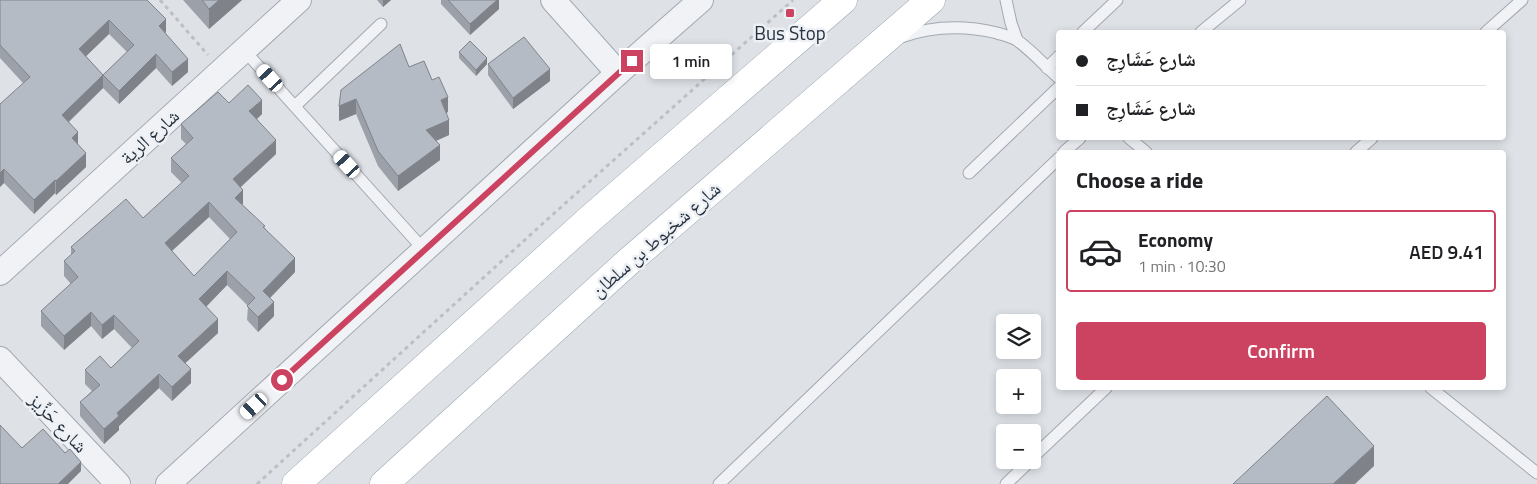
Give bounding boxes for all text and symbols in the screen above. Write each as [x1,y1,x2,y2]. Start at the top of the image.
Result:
marker: Bus Stop [784,7,796,19]
place label: Bus Stop [754,18,826,47]
callout: 1 min [650,44,732,78]
text: شارع عَشَارِج [1106,44,1196,73]
text: 1 min [672,49,710,73]
route end [621,50,643,72]
car [254,62,285,94]
text: شارع عَشَارِج [1106,93,1196,122]
street label: شارع الرية [113,101,185,171]
car [331,148,362,180]
text: Choose a ride [1076,163,1203,197]
street label: شارع شخبوط بن سلطان [584,174,726,304]
text: Economy [1138,225,1213,254]
icon: car [1078,229,1123,274]
text: AED 9.41 [1409,237,1484,266]
text: 1 min · 10:30 [1138,254,1226,278]
map controls [996,314,1041,469]
button: layers [996,314,1041,359]
button: Confirm [1076,322,1486,380]
route start [271,369,293,391]
button: + [996,369,1041,414]
street label: شارع حَزِّيز [22,384,95,459]
car [237,390,270,422]
button: − [996,424,1041,469]

